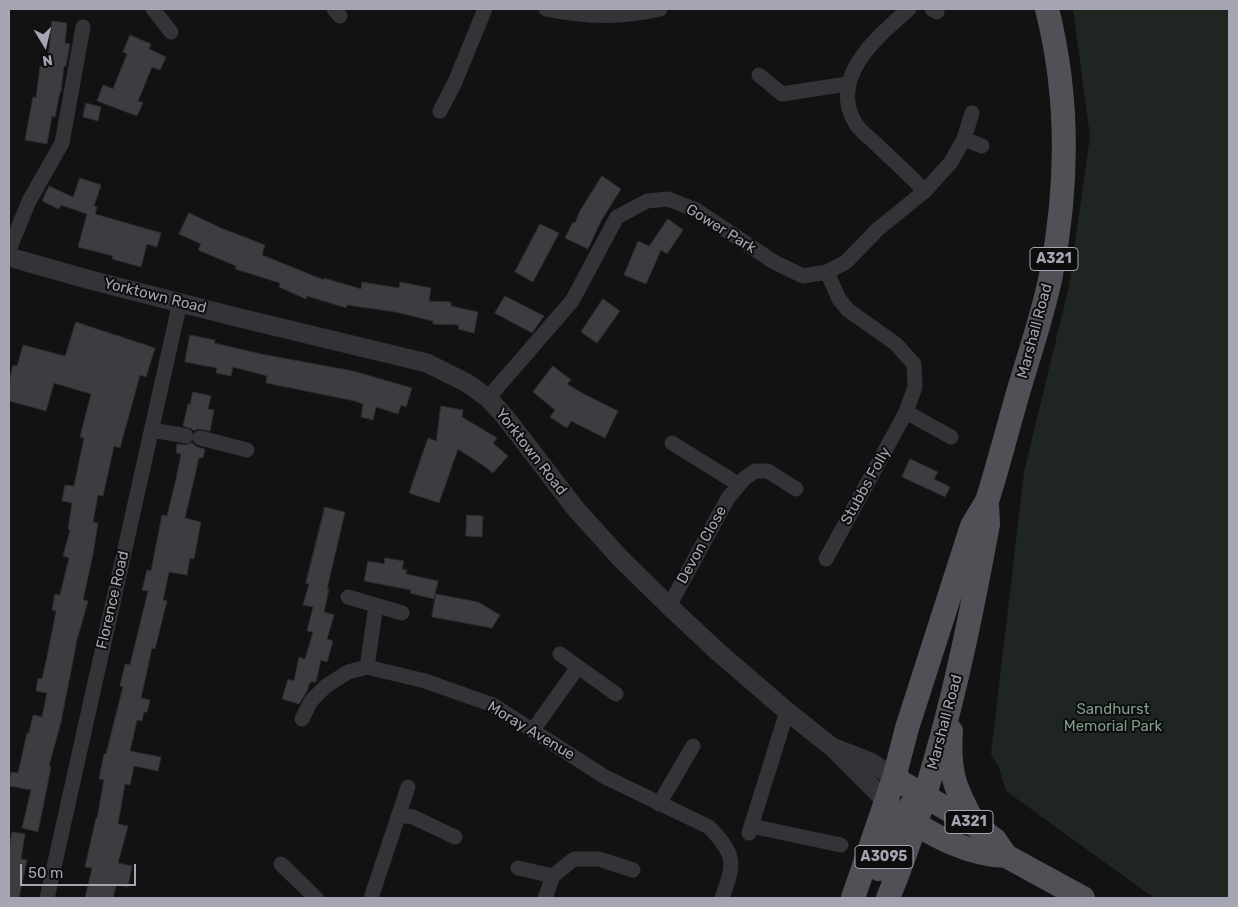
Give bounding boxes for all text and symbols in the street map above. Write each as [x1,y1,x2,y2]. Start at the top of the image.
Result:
north arrow [20,20,70,70]
text: N [41,51,54,69]
street label: Gower Park [683,200,759,258]
road number: A321 [1030,248,1078,270]
street label: Yorktown Road [102,275,208,317]
street label: Marshall Road [1014,282,1056,380]
street label: Yorktown Road [492,405,570,499]
street label: Stubbs Folly [837,444,895,528]
street label: Devon Close [673,503,731,587]
street label: Florence Road [93,549,133,651]
street label: Marshall Road [924,673,966,771]
street label: Moray Avenue [484,698,578,764]
park label: Sandhurst Memorial Park [1064,701,1162,736]
road number: A321 [945,810,993,834]
road number: A3095 [855,846,913,869]
scale bar [22,854,139,886]
text: 50 m [28,864,63,882]

